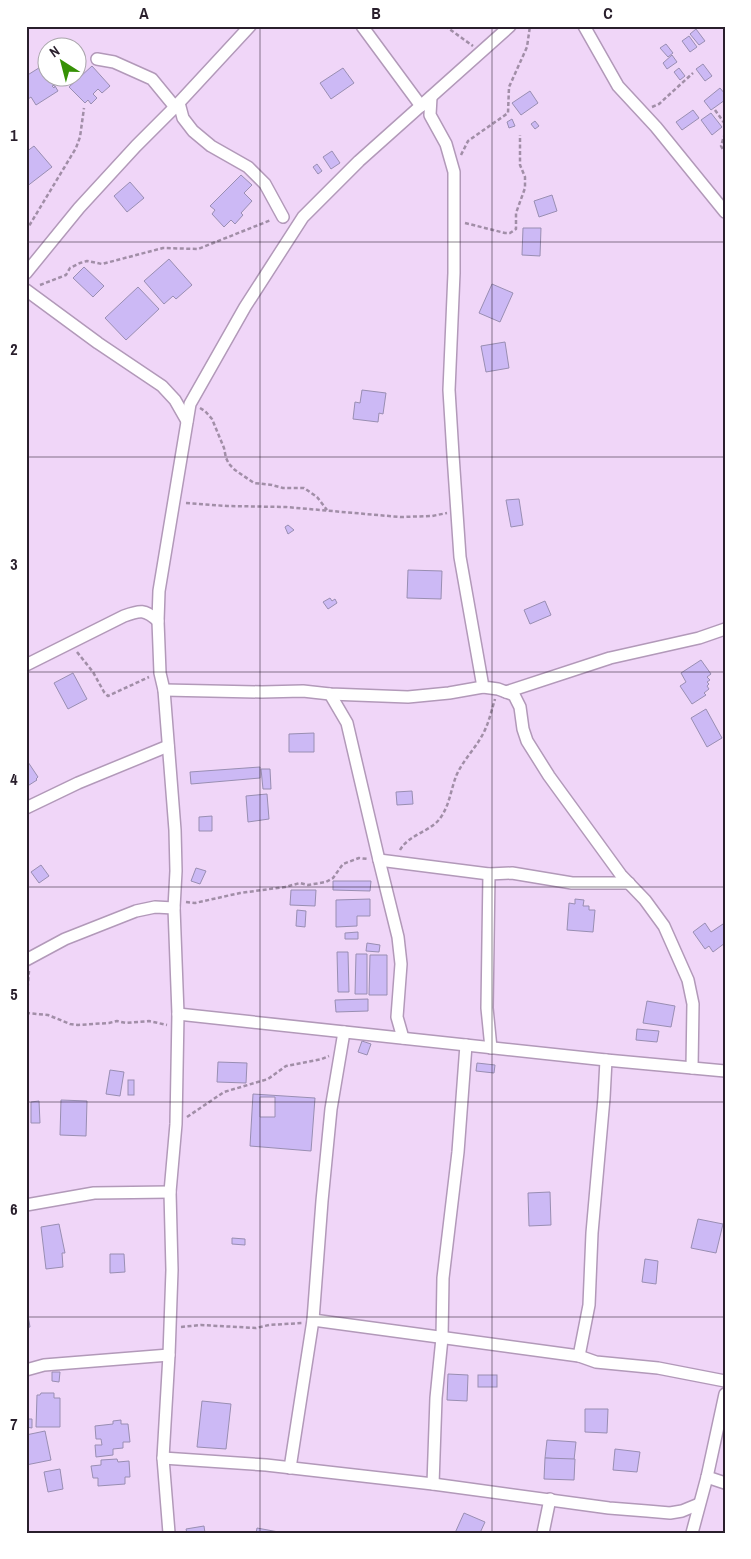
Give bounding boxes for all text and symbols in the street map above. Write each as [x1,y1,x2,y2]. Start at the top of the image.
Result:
text: A [139,2,149,24]
text: B [371,2,381,24]
text: C [603,2,613,24]
north arrow [38,38,88,88]
text: N [46,42,63,61]
text: 1 [10,124,18,146]
text: 2 [10,338,18,360]
text: 3 [10,553,18,575]
text: 4 [10,768,18,790]
text: 5 [10,983,18,1005]
text: 6 [10,1198,18,1220]
text: 7 [10,1413,18,1435]

